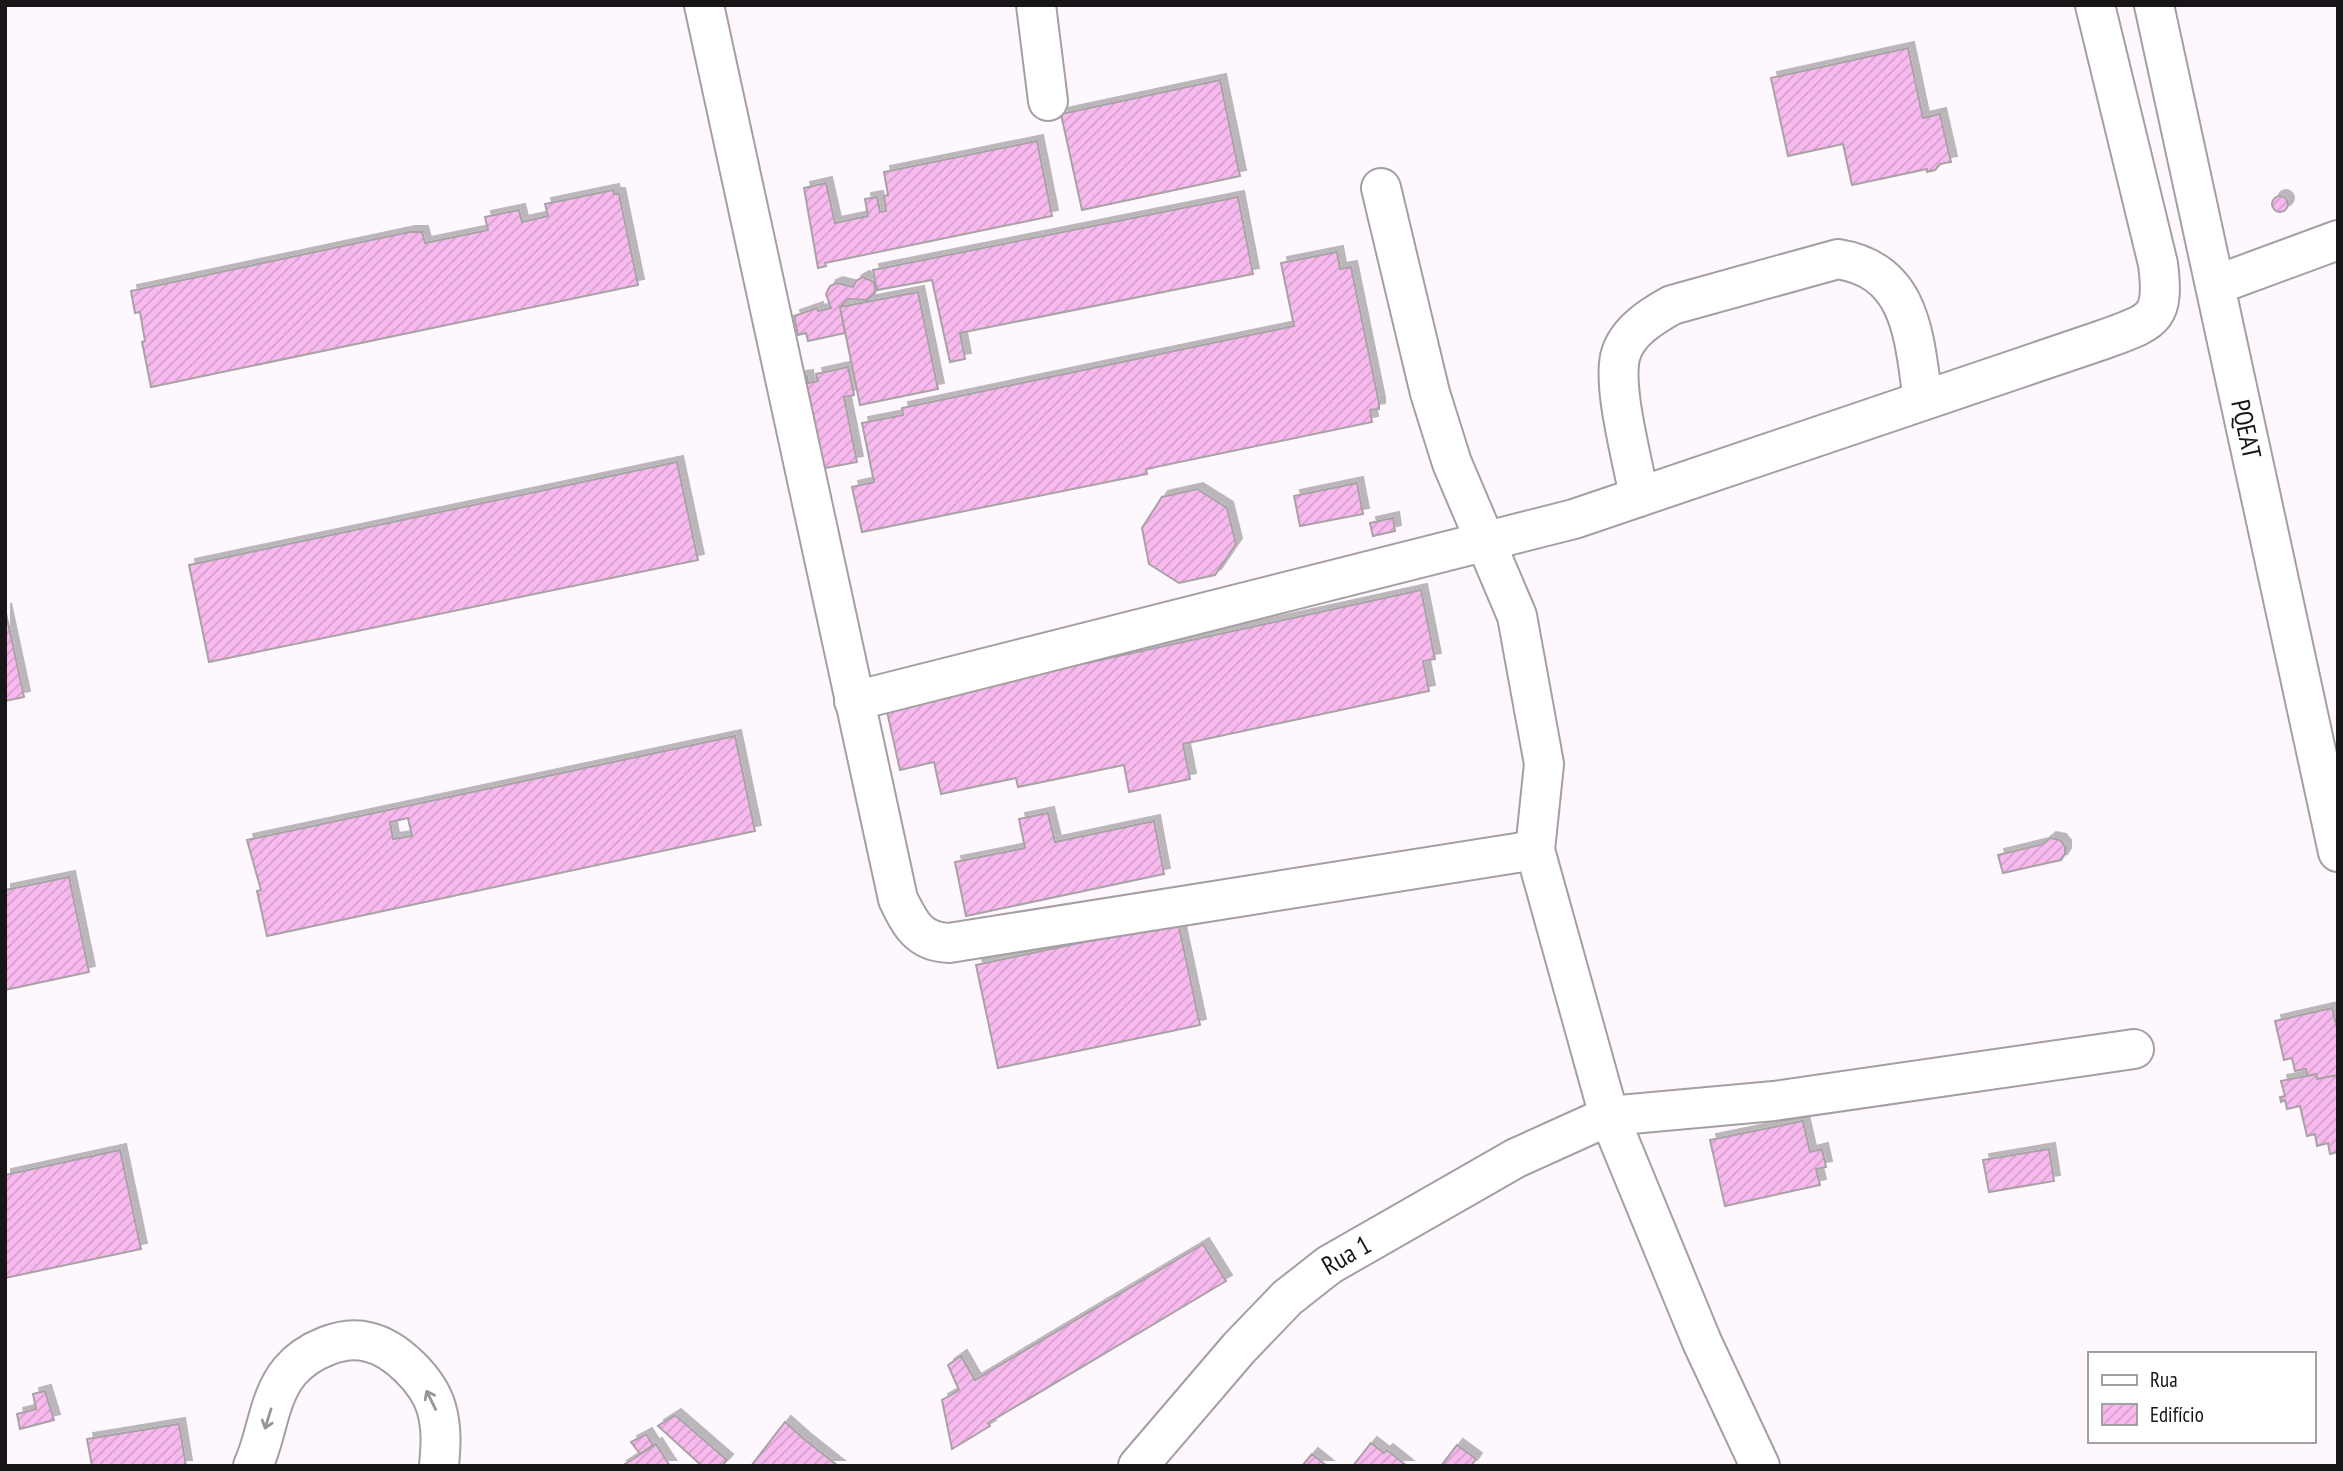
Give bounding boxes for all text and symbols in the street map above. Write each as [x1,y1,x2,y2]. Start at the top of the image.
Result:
street label: PQEAT [2224,397,2269,462]
street label: Rua 1 [1316,1228,1377,1282]
legend [2088,1352,2315,1443]
text: Rua [2150,1366,2178,1393]
one-way arrow [424,1390,438,1410]
text: Edifício [2150,1401,2204,1428]
one-way arrow [261,1407,273,1429]

